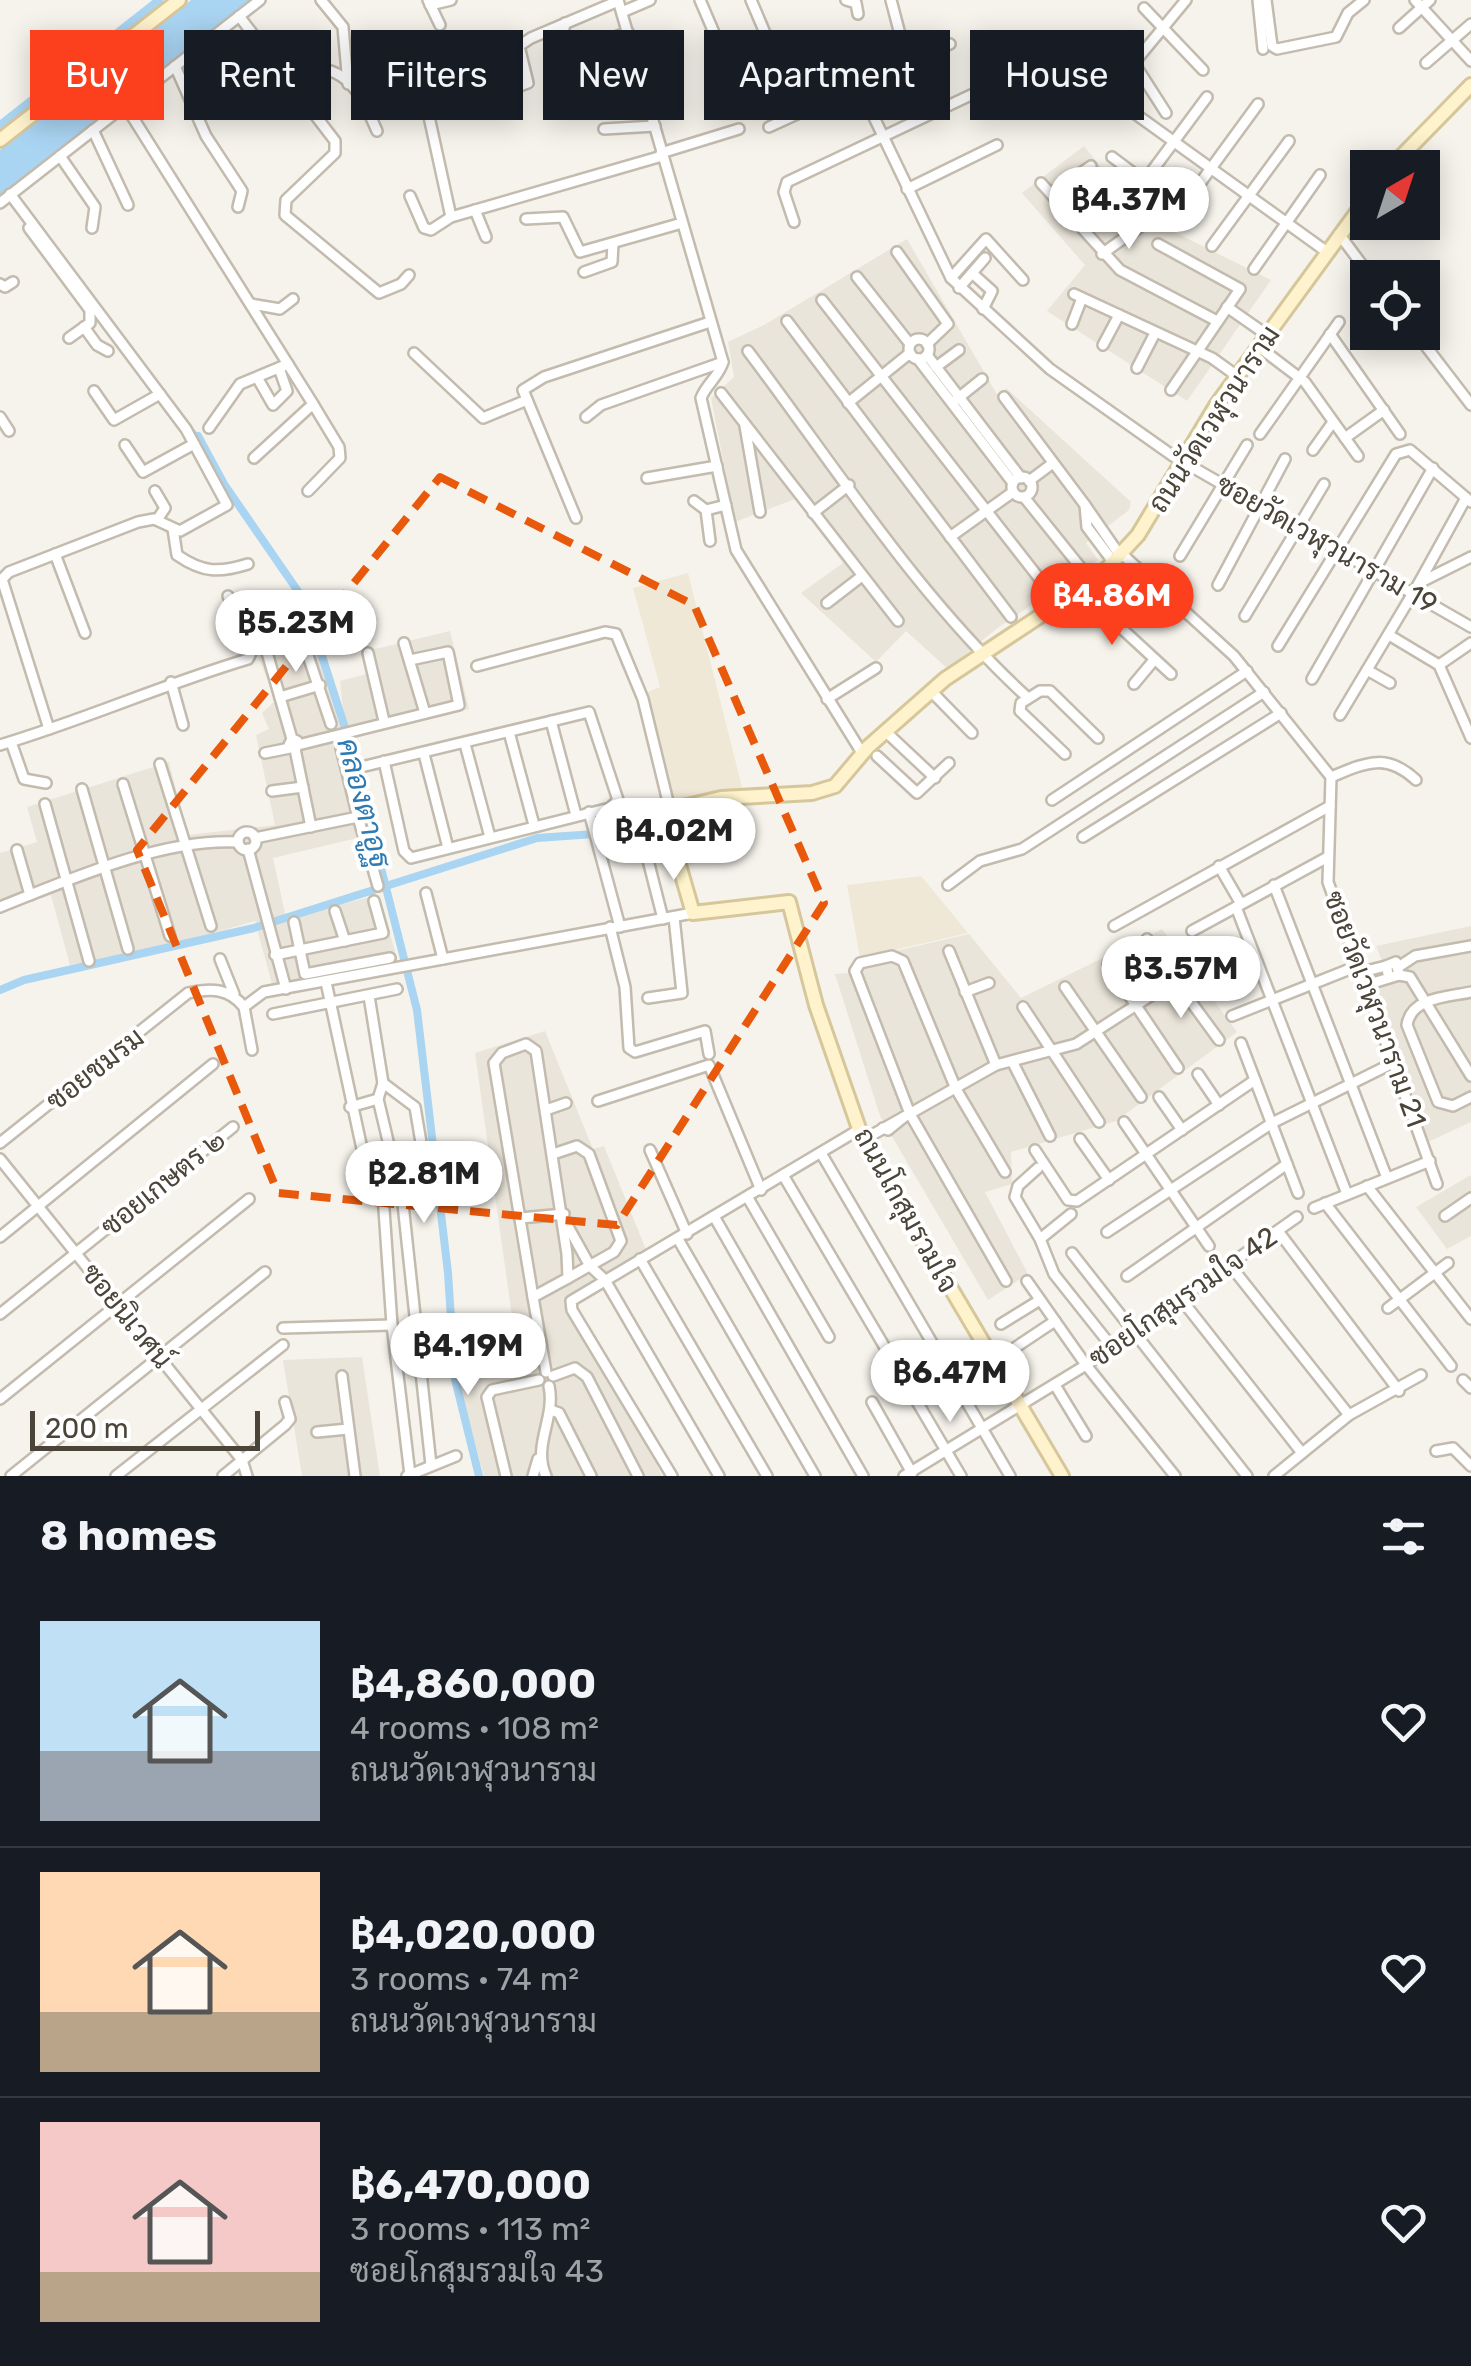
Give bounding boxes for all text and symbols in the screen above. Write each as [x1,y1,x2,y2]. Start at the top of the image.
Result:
chip: Buy [30,30,164,120]
chip: Rent [184,30,331,120]
chip: Filters [351,30,523,120]
chip: New [543,30,684,120]
chip: Apartment [704,30,950,120]
chip: House [970,30,1144,120]
north arrow [1350,150,1440,240]
map controls [1350,150,1440,350]
pin: ฿4.37M [1048,167,1210,252]
text: ฿4.37M [1071,180,1187,218]
button: locate [1350,260,1440,350]
street label: ถนนวัดเวฬุวนาราม [1140,318,1289,520]
street label: ซอยวัดเวฬุวนาราม 19 [1209,466,1444,623]
pin: ฿4.86M [1031,563,1193,648]
text: ฿4.86M [1053,576,1171,614]
pin: ฿5.23M [215,590,377,675]
text: ฿5.23M [237,603,355,641]
water label: คลองตาอูฐ [327,734,399,873]
pin: ฿4.02M [593,798,755,883]
text: ฿4.02M [615,811,733,849]
street label: ซอยวัดเวฬุวนาราม 21 [1314,886,1435,1133]
pin: ฿3.57M [1100,936,1262,1021]
text: ฿3.57M [1124,949,1238,987]
street label: ซอยชมรม [40,1021,150,1117]
street label: ถนนโกสุมรวมใจ [844,1120,968,1300]
street label: ซอยเกษตร ๒ [94,1123,232,1243]
pin: ฿2.81M [343,1141,505,1226]
text: ฿2.81M [367,1154,481,1192]
street label: ซอยโกสุมรวมใจ 42 [1081,1217,1285,1377]
street label: ซอยนิเวศน์ [75,1255,182,1375]
pin: ฿4.19M [387,1313,549,1398]
text: ฿4.19M [413,1326,523,1364]
pin: ฿6.47M [869,1340,1031,1425]
text: ฿6.47M [893,1353,1007,1391]
scale bar [30,1406,260,1450]
text: 200 m [45,1412,129,1445]
icon: filters [1376,1509,1431,1564]
text: 8 homes [40,1511,217,1561]
text: ฿4,860,000 [350,1659,596,1709]
icon: home [120,1661,240,1781]
icon: heart [1376,1694,1431,1749]
text: 4 rooms · 108 m² [350,1709,599,1747]
text: ถนนวัดเวฬุวนาราม [350,1751,597,1789]
text: ฿4,020,000 [350,1910,596,1960]
icon: home [120,1912,240,2032]
icon: heart [1376,1945,1431,2000]
text: 3 rooms · 74 m² [350,1960,579,1998]
text: ถนนวัดเวฬุวนาราม [350,2002,597,2040]
text: ฿6,470,000 [350,2160,591,2210]
icon: home [120,2162,240,2282]
icon: heart [1376,2195,1431,2250]
text: 3 rooms · 113 m² [350,2210,591,2248]
text: ซอยโกสุมรวมใจ 43 [350,2252,604,2290]

